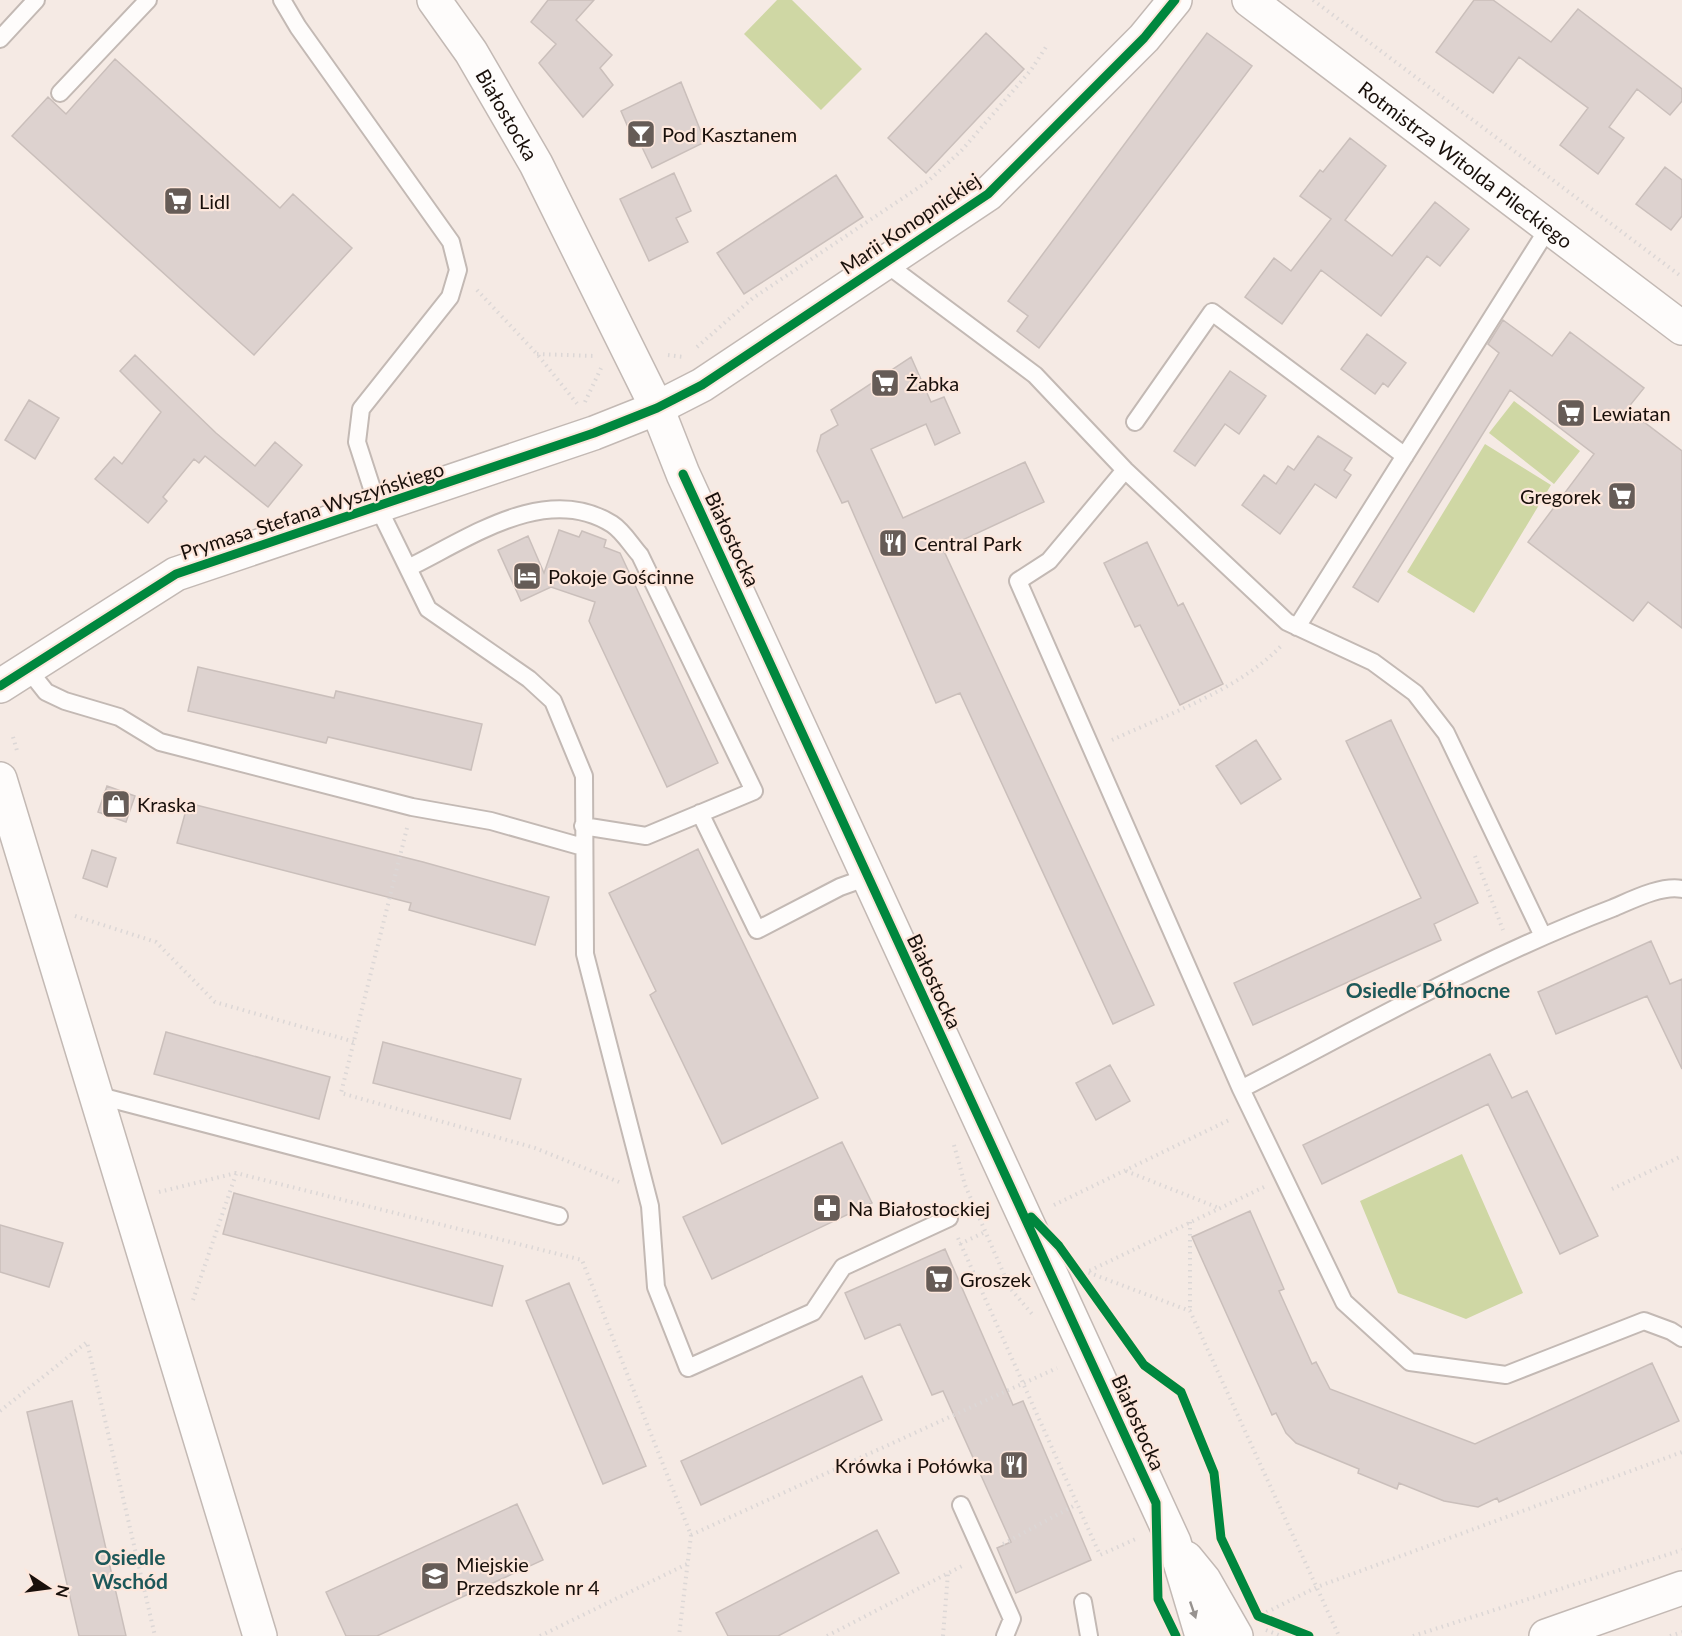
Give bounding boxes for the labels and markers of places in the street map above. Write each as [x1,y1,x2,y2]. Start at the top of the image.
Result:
bar icon: Pod Kasztanem [625,118,657,150]
place label: Pod Kasztanem [662,122,797,146]
supermarket icon: Lidl [162,185,194,217]
place label: Lidl [199,189,230,213]
supermarket icon: Żabka [869,367,901,399]
place label: Żabka [906,371,959,395]
supermarket icon: Lewiatan [1555,397,1587,429]
place label: Lewiatan [1592,401,1671,425]
supermarket icon: Gregorek [1606,480,1638,512]
place label: Gregorek [1520,484,1602,508]
restaurant icon: Central Park [877,527,909,559]
place label: Central Park [914,531,1023,555]
hotel icon: Pokoje Gościnne [511,560,543,592]
place label: Pokoje Gościnne [548,564,694,588]
shop icon: Kraska [100,788,132,820]
place label: Kraska [137,792,196,816]
pharmacy icon: Na Białostockiej [811,1192,843,1224]
place label: Na Białostockiej [848,1196,990,1220]
supermarket icon: Groszek [923,1263,955,1295]
place label: Groszek [960,1267,1032,1291]
restaurant icon: Krówka i Połówka [998,1449,1030,1481]
place label: Krówka i Połówka [835,1453,993,1477]
place label: Miejskie Przedszkole nr 4 [456,1552,600,1599]
school or university icon: Miejskie Przedszkole nr 4 [419,1560,451,1592]

